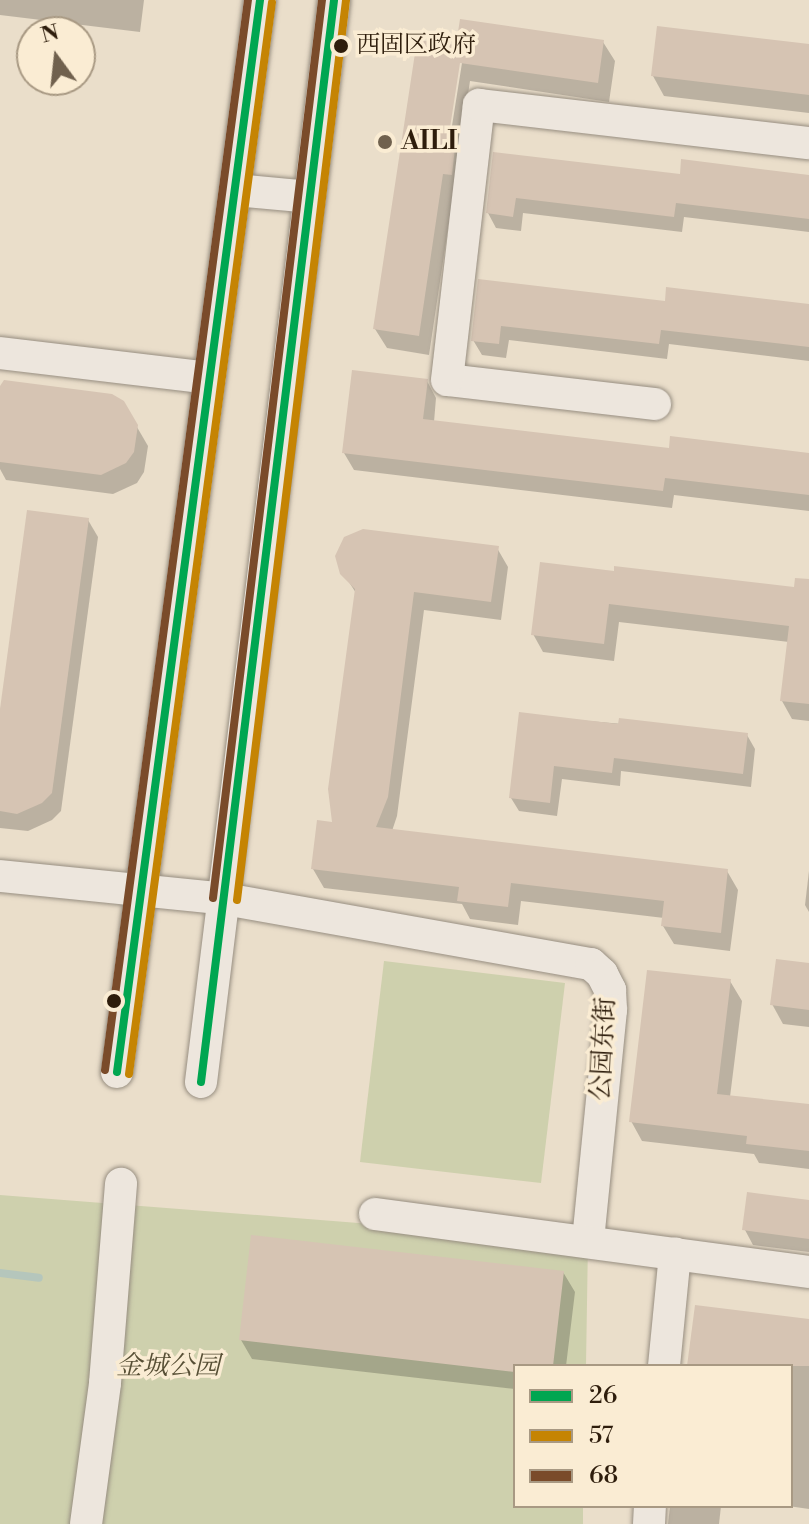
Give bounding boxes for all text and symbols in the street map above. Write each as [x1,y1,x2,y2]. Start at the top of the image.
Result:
north arrow [16,16,96,96]
text: N [38,19,62,50]
place label: 西固区政府 [356,32,476,60]
marker: 西固区政府 [333,38,349,54]
place label: AILI [401,126,457,158]
marker: AILI [376,133,394,151]
unlabelled marker [106,993,122,1009]
street label: 公园东街 [586,996,622,1102]
park label: 金城公园 [116,1351,220,1383]
legend [513,1364,793,1508]
text: 26 [589,1381,617,1411]
text: 57 [589,1421,613,1451]
text: 68 [589,1461,618,1491]

